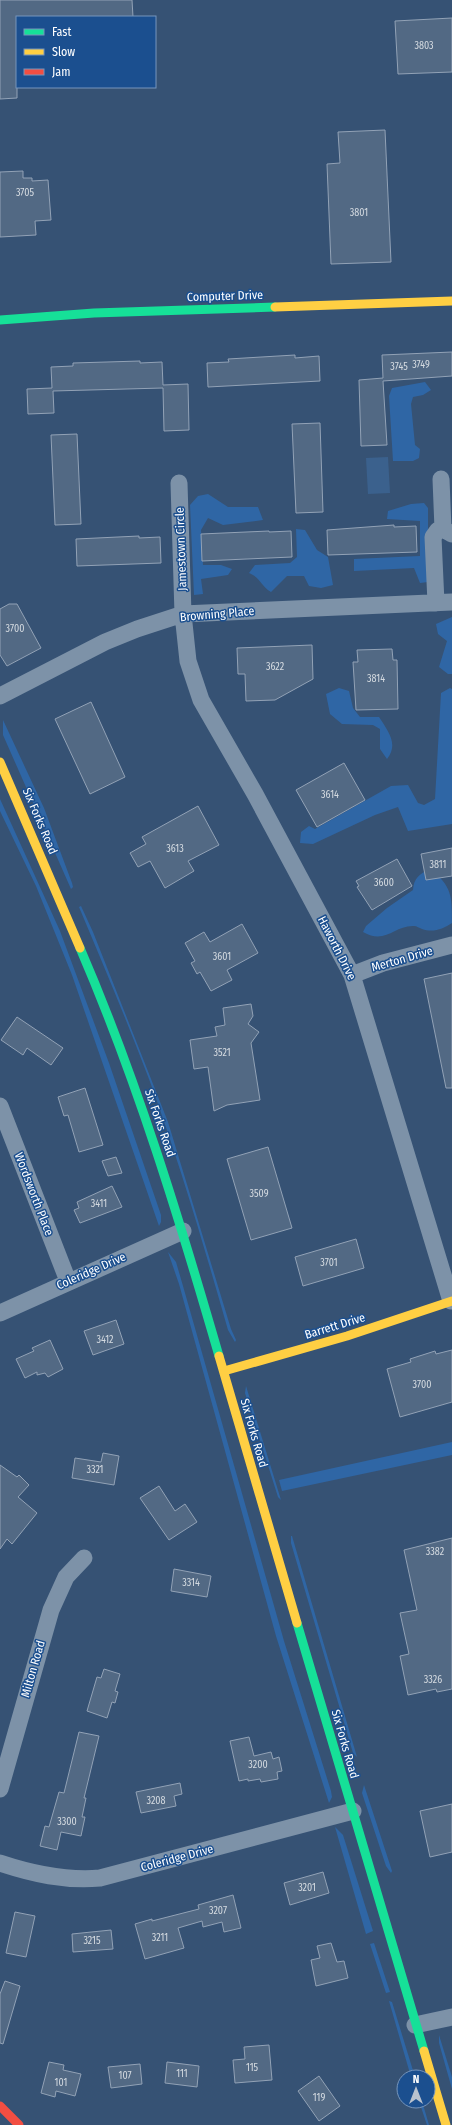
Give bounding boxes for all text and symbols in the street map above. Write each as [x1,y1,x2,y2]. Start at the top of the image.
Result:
legend [16,16,156,88]
text: Fast [52,25,71,39]
house number: 3803 [414,40,434,52]
text: Slow [52,45,75,59]
text: Jam [52,65,70,79]
house number: 3705 [16,187,35,199]
house number: 3801 [350,207,368,219]
street label: Computer Drive [187,288,263,304]
house number: 3749 [412,359,430,371]
house number: 3745 [390,361,408,373]
street label: Jamestown Circle [173,507,189,591]
street label: Browning Place [179,604,255,624]
house number: 3700 [6,623,24,635]
house number: 3622 [266,661,285,673]
house number: 3814 [367,673,385,685]
street label: Six Forks Road [20,786,60,856]
house number: 3614 [321,789,339,801]
house number: 3613 [166,843,184,855]
house number: 3811 [430,859,446,871]
house number: 3600 [374,877,394,889]
street label: Haworth Drive [315,914,359,982]
street label: Merton Drive [370,944,434,974]
house number: 3601 [213,951,231,963]
house number: 3521 [213,1047,231,1059]
street label: Six Forks Road [142,1087,178,1159]
street label: Wordsworth Place [12,1150,56,1238]
house number: 3509 [249,1188,269,1200]
house number: 3411 [91,1198,107,1210]
street label: Coleridge Drive [54,1249,128,1293]
house number: 3701 [320,1257,338,1269]
street label: Barrett Drive [303,1310,367,1342]
house number: 3412 [96,1334,114,1346]
house number: 3700 [413,1379,431,1391]
street label: Six Forks Road [238,1397,270,1469]
house number: 3321 [86,1464,104,1476]
house number: 3382 [426,1546,445,1558]
house number: 3314 [182,1577,200,1589]
street label: Milton Road [18,1639,48,1699]
house number: 3326 [424,1674,442,1686]
street label: Six Forks Road [329,1708,361,1780]
house number: 3200 [248,1759,268,1771]
house number: 3208 [146,1795,166,1807]
house number: 3300 [57,1816,77,1828]
street label: Coleridge Drive [139,1842,215,1874]
house number: 3201 [298,1882,316,1894]
house number: 3207 [209,1905,227,1917]
house number: 3211 [152,1932,168,1944]
house number: 3215 [83,1935,101,1947]
house number: 115 [246,2062,259,2074]
house number: 111 [176,2068,188,2080]
north arrow [396,2069,436,2109]
house number: 107 [119,2070,131,2082]
text: N [413,2073,419,2086]
house number: 101 [55,2077,67,2089]
house number: 119 [313,2092,325,2104]

